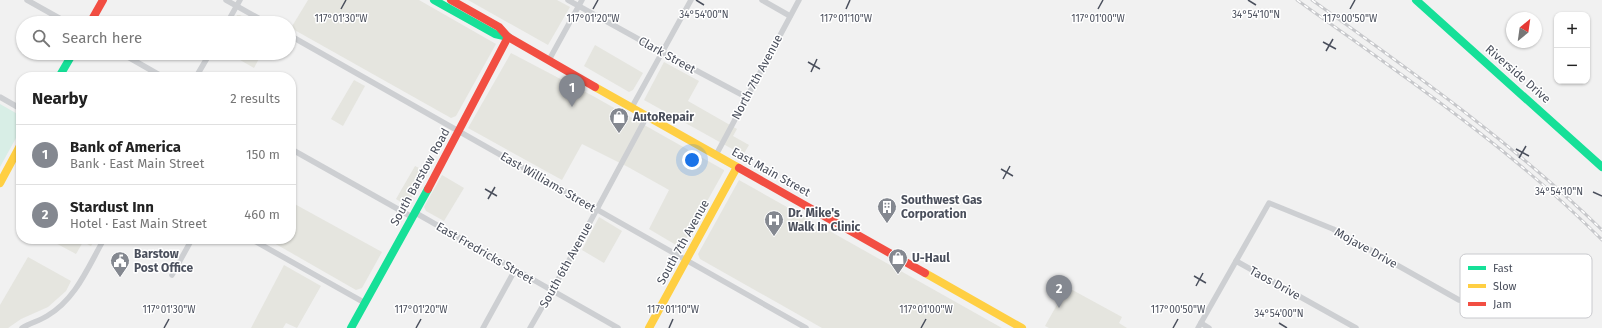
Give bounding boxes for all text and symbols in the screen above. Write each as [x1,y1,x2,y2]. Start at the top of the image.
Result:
text: 34°54'00"N [679,9,729,21]
text: 34°54'10"N [1232,9,1280,21]
north arrow [1506,12,1542,48]
map controls [1554,12,1590,84]
button: + [1554,12,1590,48]
text: 117°01'30"W [315,13,368,25]
text: 117°01'20"W [567,13,620,25]
text: 117°01'10"W [820,13,873,25]
text: 117°01'00"W [1071,13,1125,25]
text: 117°00'50"W [1323,13,1378,25]
search box [16,16,296,60]
icon: search [30,27,52,49]
text: Search here [62,29,142,47]
street label: North 7th Avenue [729,32,785,122]
street label: Clark Street [636,34,699,77]
street label: Riverside Drive [1483,42,1553,106]
button: − [1554,48,1590,84]
pin: 1 [559,74,585,107]
text: Nearby [32,88,87,109]
text: 2 results [230,91,280,106]
shop icon: AutoRepair [608,106,630,134]
place label: AutoRepair [632,110,694,124]
street label: South Barstow Road [387,126,453,228]
text: Bank of America [70,138,181,156]
street label: East Main Street [729,145,813,200]
text: 1 [42,147,48,162]
text: 150 m [246,147,280,162]
street label: East Williams Street [498,149,599,215]
your location [682,150,702,170]
text: Bank · East Main Street [70,156,204,171]
text: 34°54'10"N [1535,186,1583,198]
place label: Southwest Gas Corporation [901,193,982,221]
building icon: Southwest Gas Corporation [876,196,898,224]
street label: South 7th Avenue [654,197,712,287]
text: Stardust Inn [70,198,154,216]
place label: Dr. Mike's Walk In Clinic [788,206,861,234]
text: 2 [42,207,48,222]
text: 460 m [244,207,280,222]
hospital icon: Dr. Mike's Walk In Clinic [763,209,785,237]
text: Hotel · East Main Street [70,216,207,231]
street label: East Fredricks Street [434,219,537,287]
street label: South 6th Avenue [537,220,595,310]
street label: Mojave Drive [1332,225,1400,271]
place label: Barstow Post Office [134,247,193,275]
shop icon: U-Haul [887,247,909,275]
public building icon: Barstow Post Office [109,250,131,278]
place label: U-Haul [912,251,950,265]
legend [1460,254,1592,318]
text: Fast [1493,262,1513,275]
street label: Taos Drive [1247,263,1303,303]
pin: 2 [1046,275,1072,308]
text: Slow [1493,280,1517,293]
text: Jam [1493,298,1512,311]
text: 117°01'30"W [143,304,196,316]
text: 117°01'20"W [395,304,448,316]
text: 117°01'10"W [647,304,700,316]
text: 117°01'00"W [899,304,953,316]
text: 117°00'50"W [1151,304,1206,316]
text: 34°54'00"N [1254,308,1304,320]

